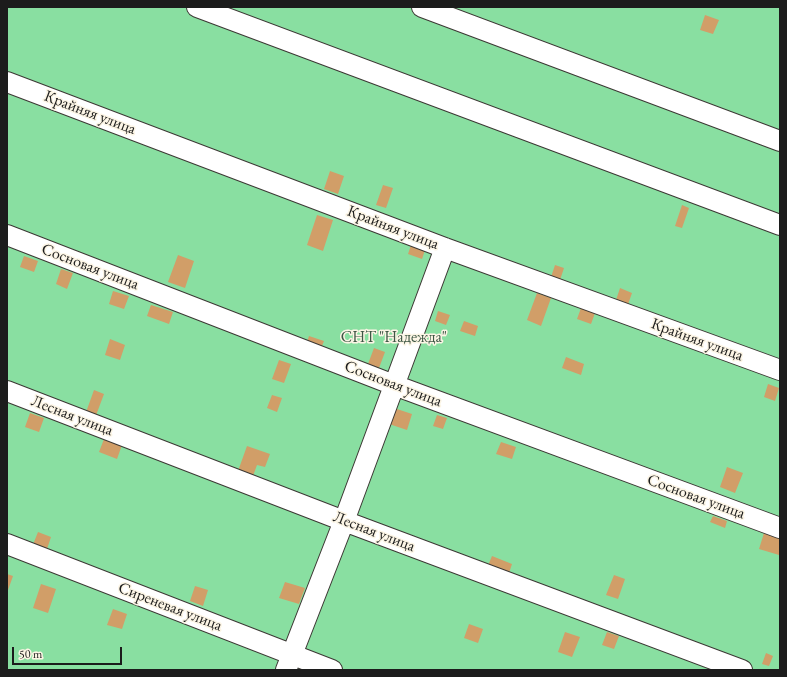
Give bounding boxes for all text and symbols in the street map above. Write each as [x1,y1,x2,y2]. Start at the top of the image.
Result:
street label: Крайняя улица [41,87,139,139]
street label: Крайняя улица [344,202,442,254]
street label: Сосновая улица [39,240,141,294]
street label: Крайняя улица [648,314,746,366]
park label: СНТ "Надежда" [341,328,447,348]
street label: Сосновая улица [342,357,444,411]
street label: Лесная улица [28,392,116,440]
street label: Сосновая улица [644,470,748,524]
street label: Лесная улица [330,508,418,556]
street label: Сиреневая улица [115,578,225,636]
scale bar [14,639,124,665]
text: 50 m [19,646,42,662]

